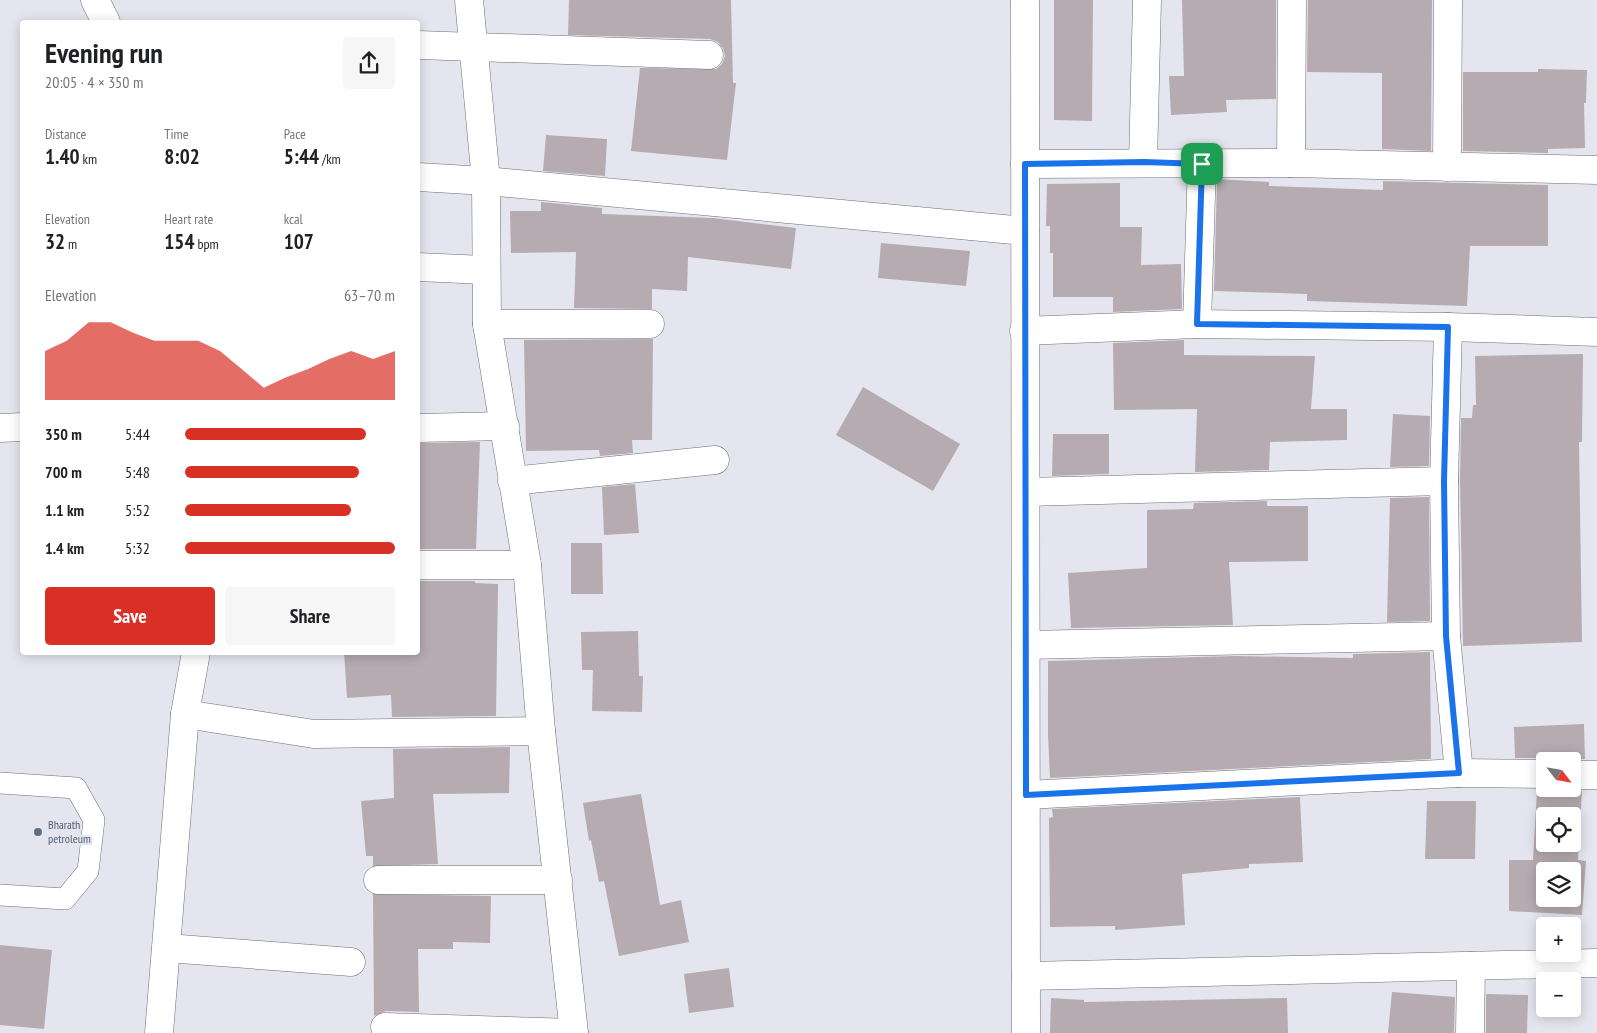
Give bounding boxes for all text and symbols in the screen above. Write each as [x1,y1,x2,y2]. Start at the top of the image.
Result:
text: Evening run [45,34,163,71]
button: share [343,37,395,89]
text: 20:05 · 4 × 350 m [45,72,143,92]
text: Distance [45,125,86,143]
text: Time [164,125,189,143]
text: Pace [284,125,306,143]
text: 1.40 [45,143,80,170]
text: 8:02 [164,143,200,170]
text: 5:44 [284,143,319,170]
pin [1181,143,1223,185]
text: km [80,150,97,168]
text: /km [319,150,341,168]
icon: arrive [1188,150,1216,178]
text: Elevation [45,210,90,228]
text: Heart rate [164,210,213,228]
text: kcal [284,210,303,228]
text: 32 [45,228,65,255]
text: 154 [164,228,194,255]
text: 107 [284,228,314,255]
text: m [65,235,77,253]
text: bpm [194,235,219,253]
text: Elevation [45,285,96,305]
text: 63–70 m [344,285,395,305]
text: 350 m [45,424,82,444]
text: 5:44 [125,424,150,444]
text: 700 m [45,462,82,482]
text: 5:48 [125,462,150,482]
text: 1.1 km [45,500,84,520]
text: 5:52 [125,500,150,520]
text: 1.4 km [45,538,84,558]
text: 5:32 [125,538,150,558]
button: Save [45,587,215,645]
button: Share [225,587,395,645]
north arrow [1536,752,1581,798]
map controls [1536,752,1581,1017]
button: locate [1536,807,1581,852]
place label: Bharath petroleum [48,817,91,846]
marker: Bharath petroleum [32,826,44,838]
button: layers [1536,862,1581,907]
button: + [1536,917,1581,962]
button: − [1536,972,1581,1017]

